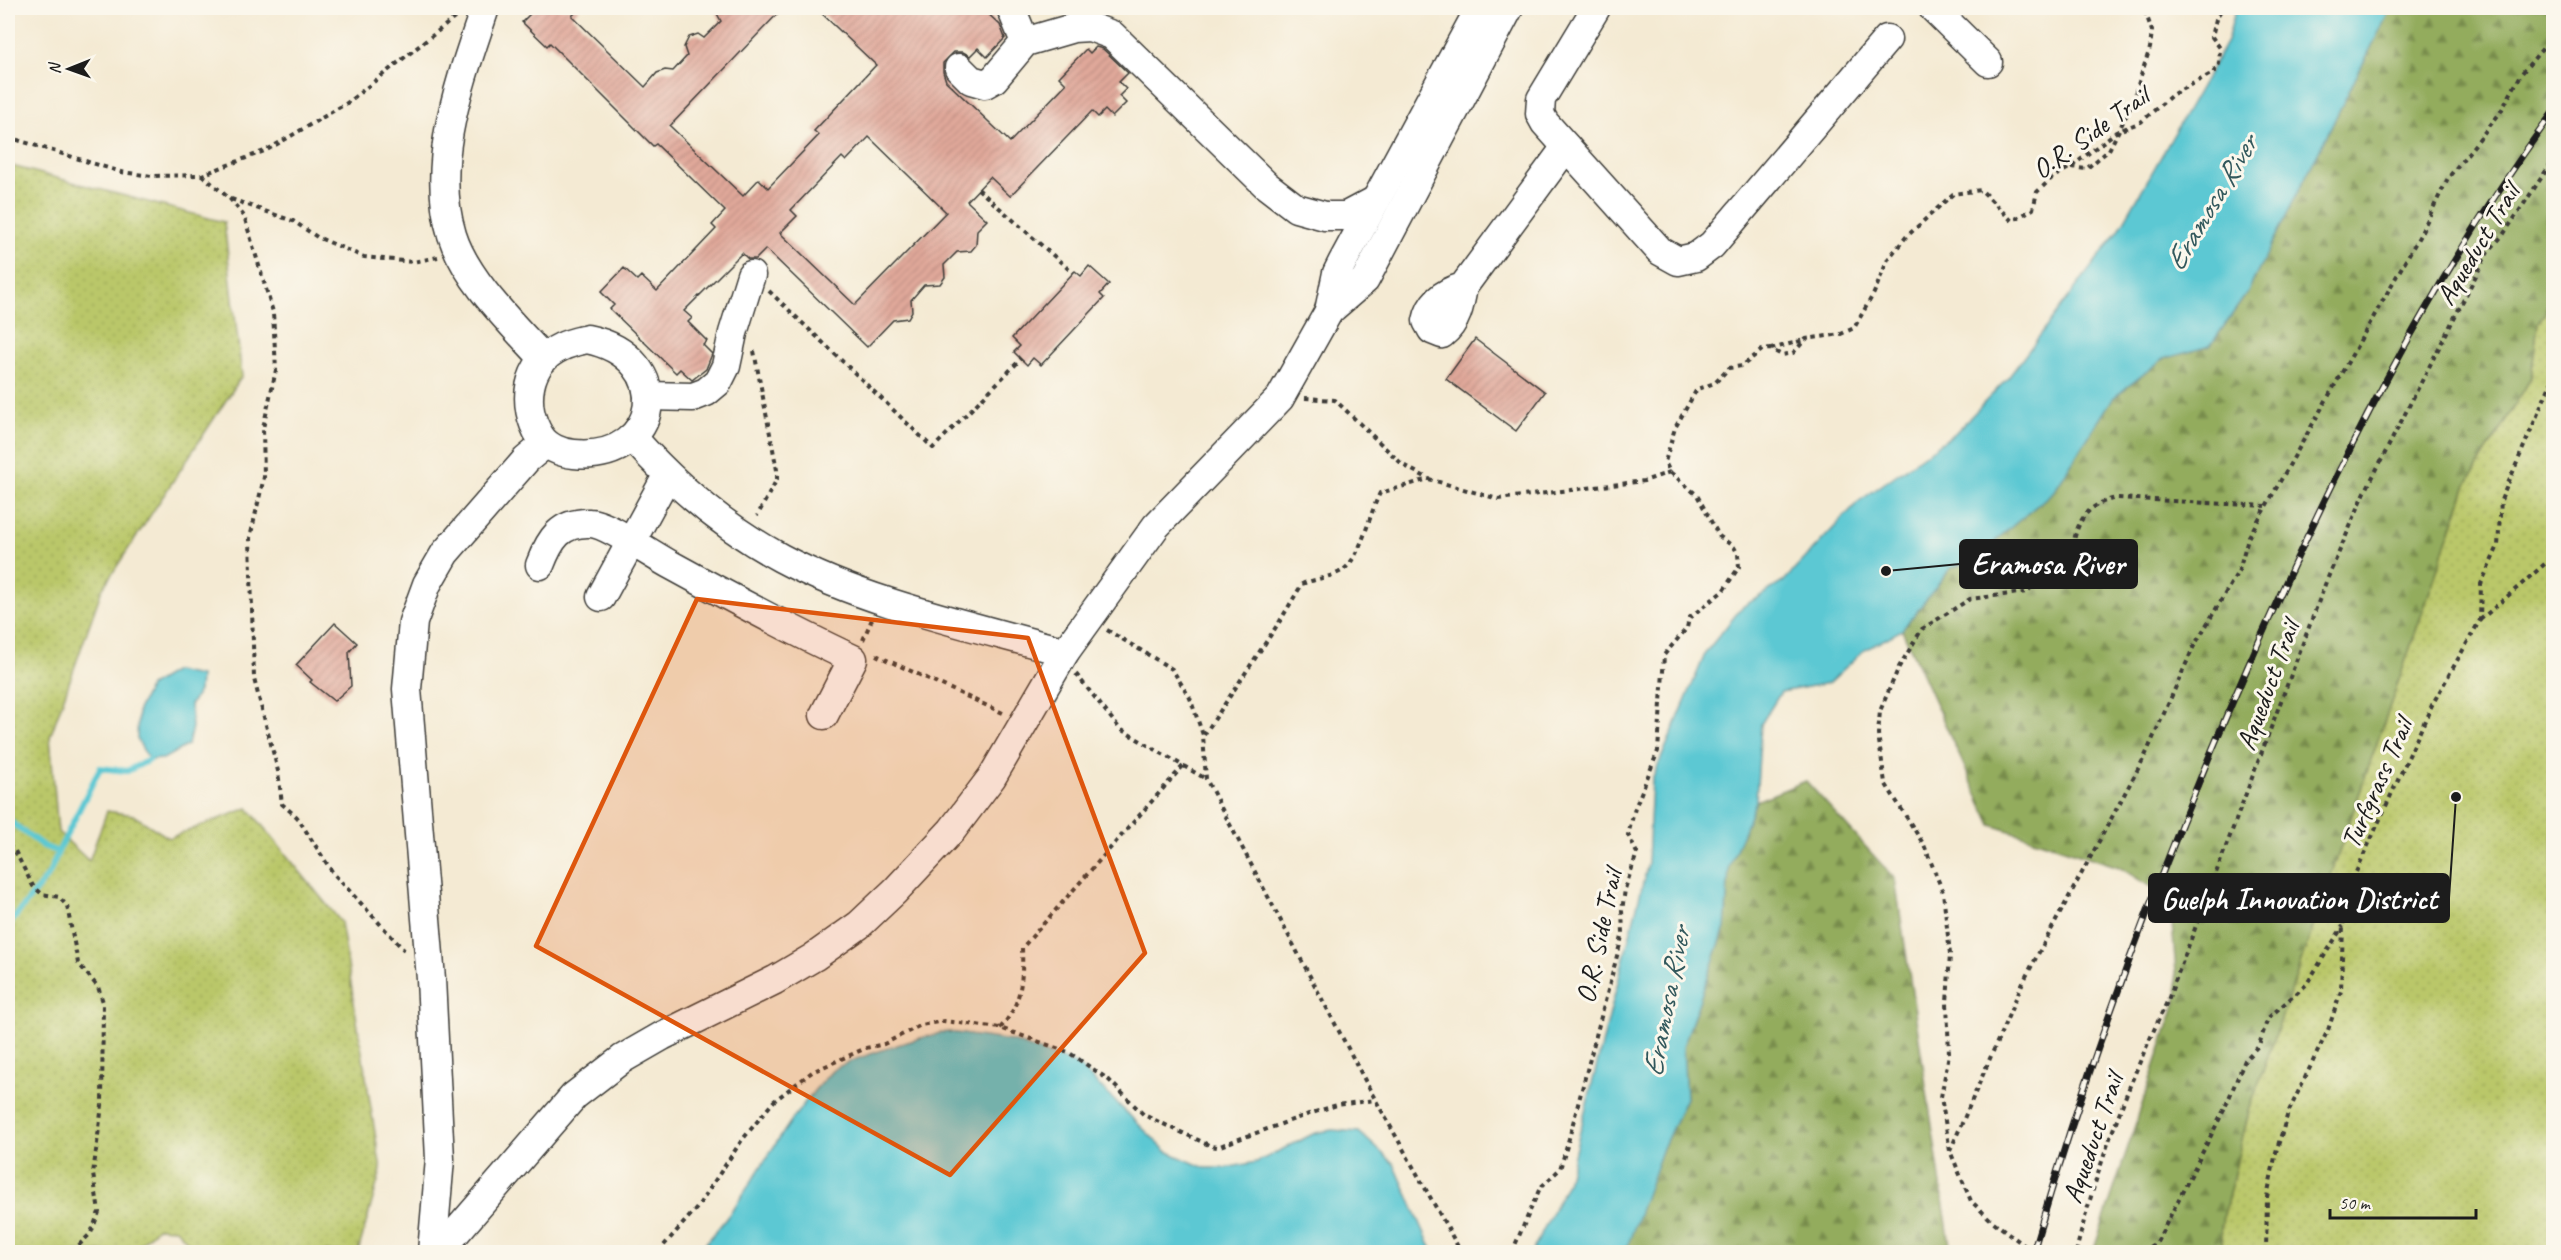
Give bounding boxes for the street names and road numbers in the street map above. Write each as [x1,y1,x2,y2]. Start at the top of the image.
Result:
street label: O.R. Side Trail [2025,75,2160,187]
street label: Aqueduct Trail [2428,173,2530,311]
street label: Aqueduct Trail [2228,611,2309,755]
street label: Turfgrass Trail [2332,708,2423,853]
street label: O.R. Side Trail [1567,861,1631,1006]
street label: Aqueduct Trail [2054,1064,2133,1208]

